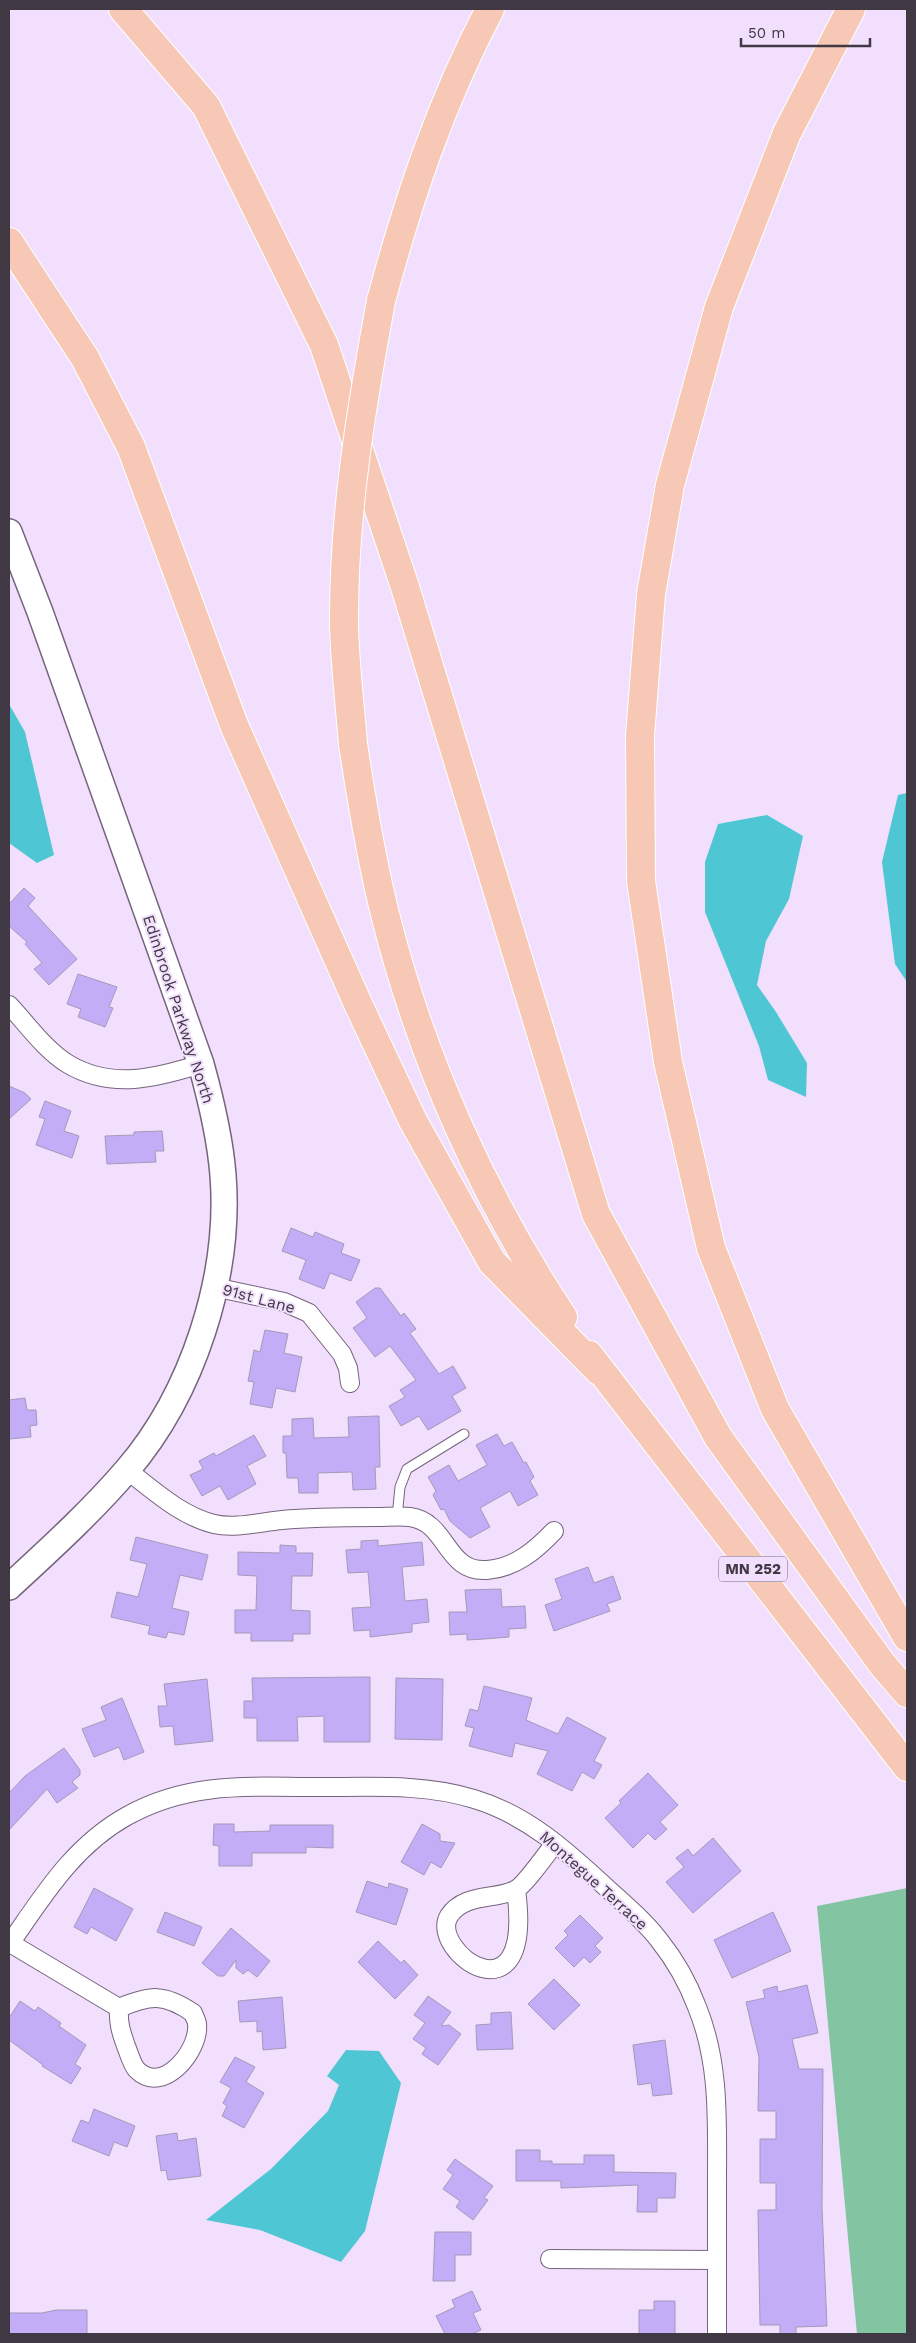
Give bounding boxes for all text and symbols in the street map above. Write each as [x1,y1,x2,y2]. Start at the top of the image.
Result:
scale bar [741,15,870,47]
text: 50 m [748,24,785,42]
street label: Edinbrook Parkway North [139,912,218,1106]
street label: 91st Lane [220,1280,297,1317]
road number: MN 252 [719,1556,787,1582]
street label: Montegue Terrace [536,1827,652,1934]

